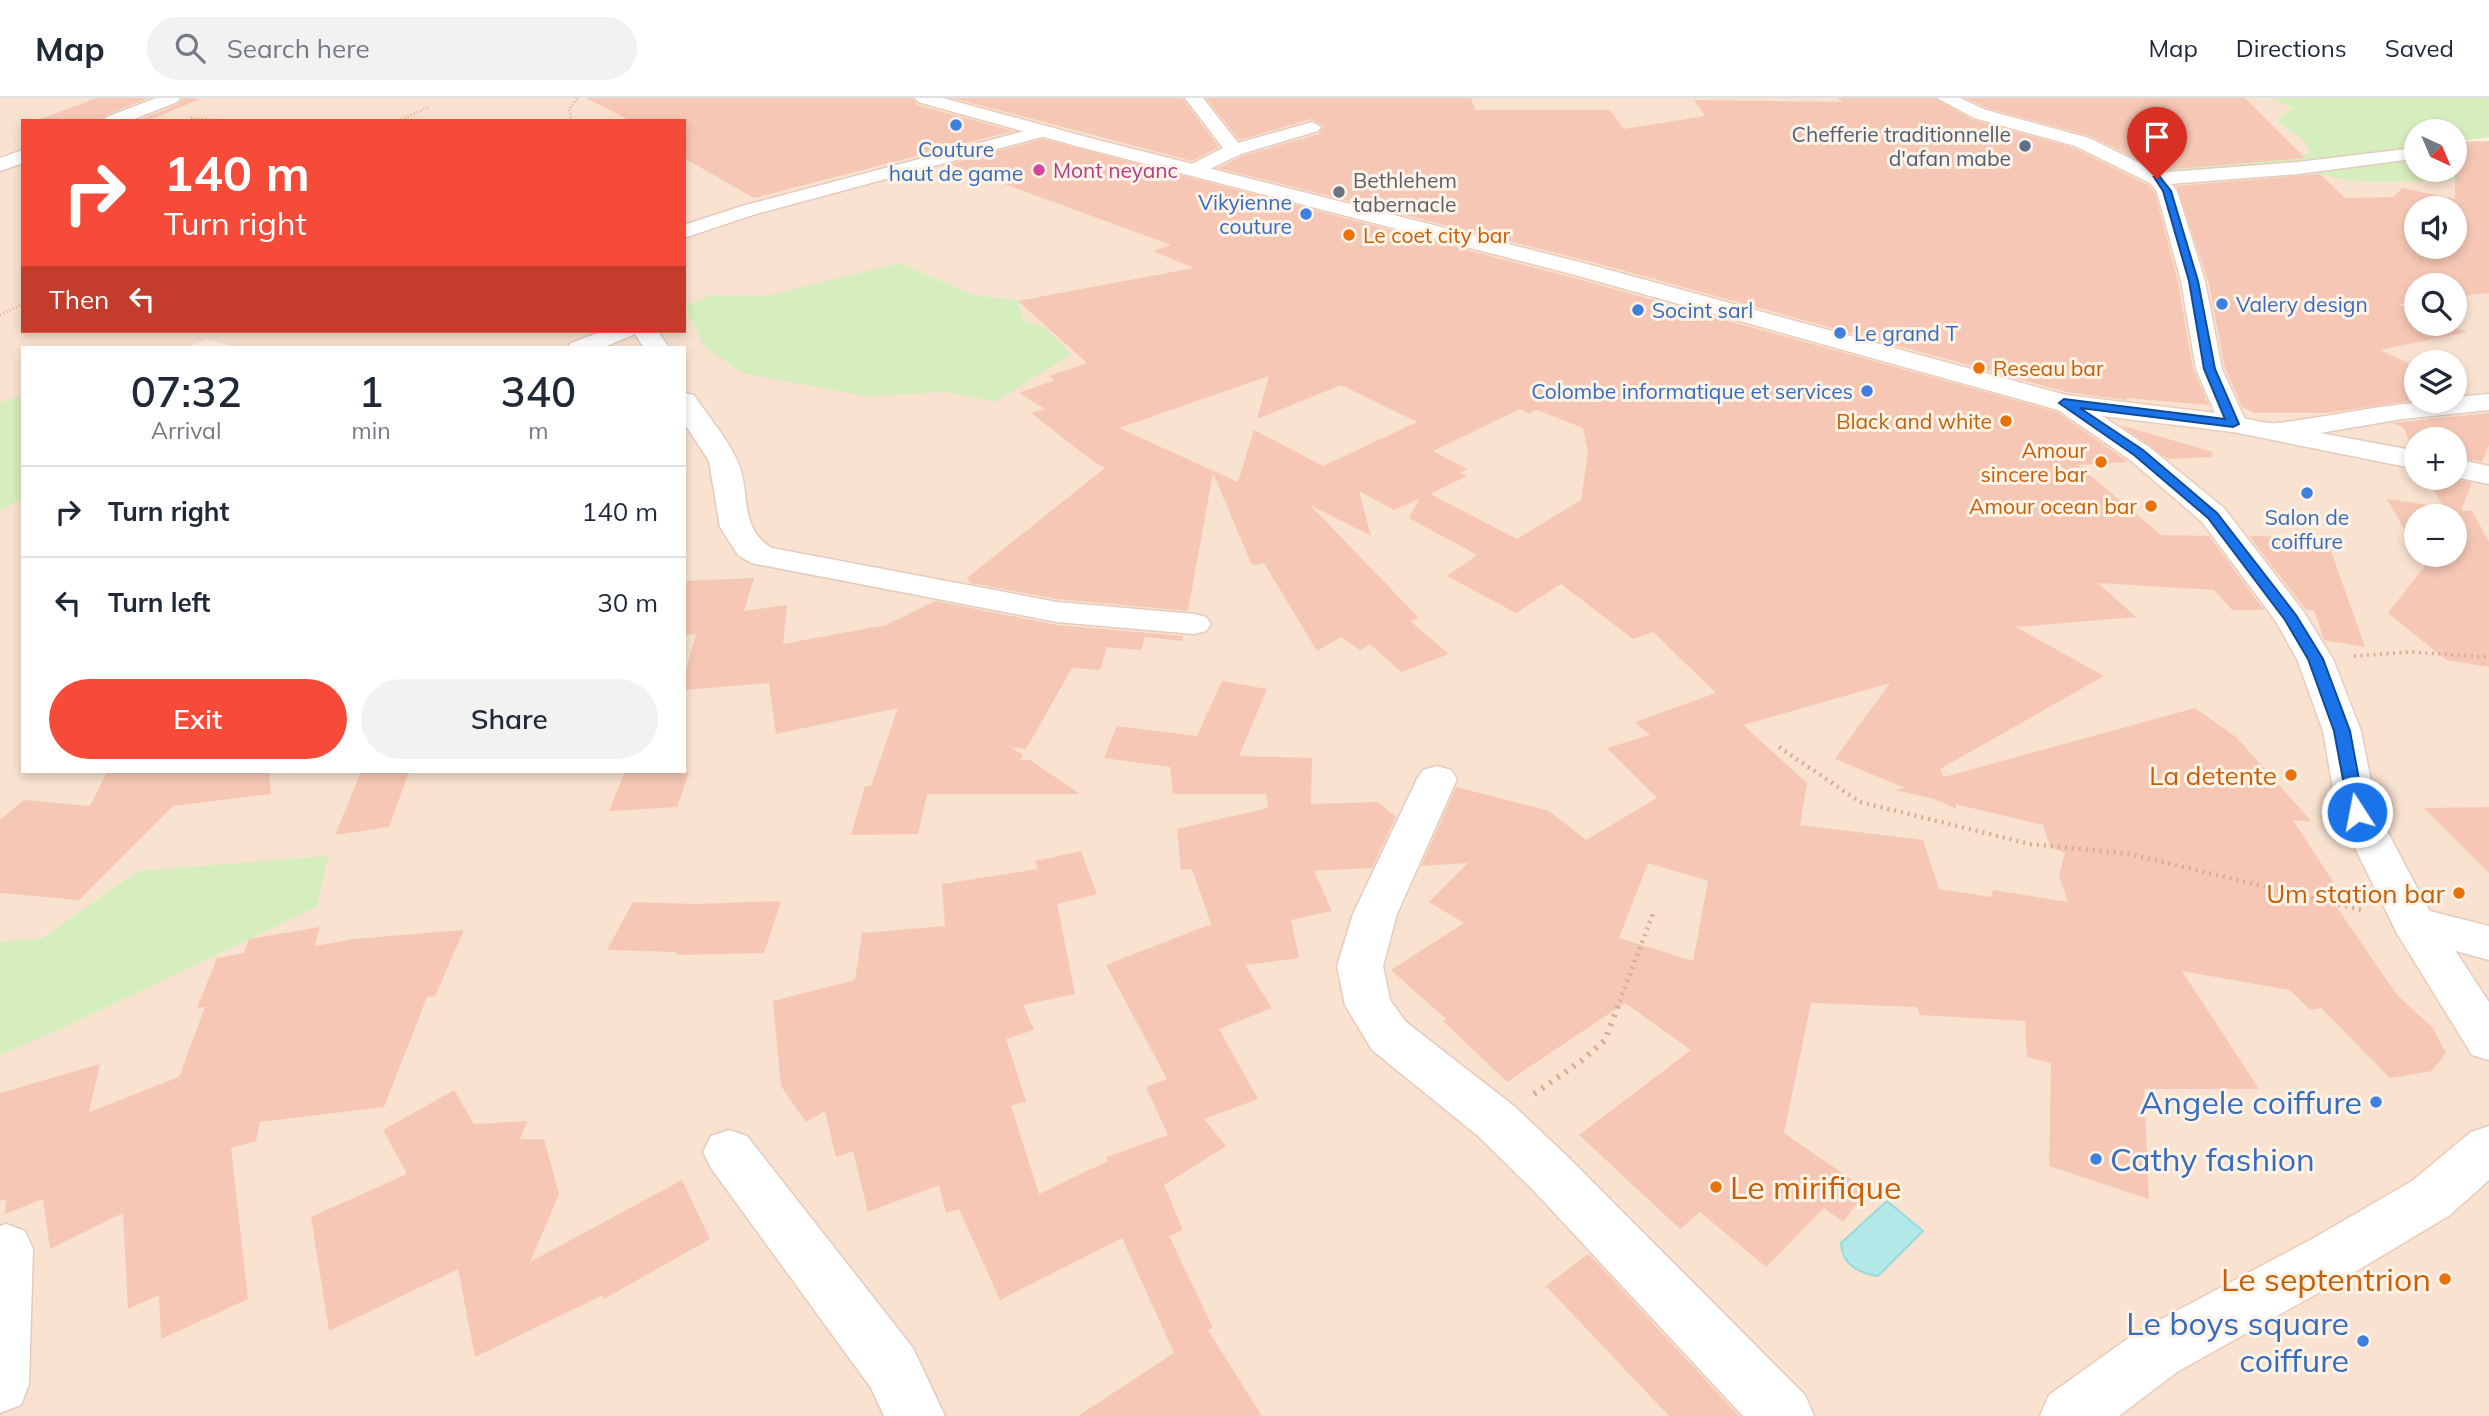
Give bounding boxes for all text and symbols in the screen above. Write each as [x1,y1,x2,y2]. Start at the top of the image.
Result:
search box [147,17,637,80]
text: Map [35,28,105,69]
icon: search [171,29,209,67]
text: Search here [227,32,370,65]
text: Map [2148,33,2198,63]
text: Directions [2236,33,2347,63]
text: Saved [2385,33,2454,63]
pin [2127,107,2187,179]
marker: Couture haut de game [948,117,964,133]
icon: arrive [2138,118,2176,156]
north arrow [2404,119,2468,182]
map controls [2404,119,2467,567]
place label: Chefferie traditionnelle d'afan mabe [1792,121,2011,171]
place label: Couture haut de game [889,136,1023,186]
marker: Chefferie traditionnelle d'afan mabe [2017,138,2033,154]
text: 140 m [164,142,310,203]
icon: right [49,147,140,238]
place label: Mont neyanc [1053,157,1178,183]
marker: Mont neyanc [1031,162,1047,178]
place label: Bethlehem tabernacle [1353,167,1457,217]
marker: Bethlehem tabernacle [1331,184,1347,200]
place label: Vikyienne couture [1198,189,1292,239]
button: sound [2404,196,2467,259]
text: Turn right [164,203,307,243]
marker: Vikyienne couture [1298,206,1314,222]
place label: Le coet city bar [1363,222,1510,248]
marker: Le coet city bar [1341,227,1357,243]
button: search [2404,273,2467,336]
icon: left [123,280,161,318]
text: Then [49,283,109,316]
place label: Valery design [2236,291,2368,317]
marker: Valery design [2214,296,2230,312]
place label: Socint sarl [1652,297,1753,323]
marker: Socint sarl [1630,302,1646,318]
place label: Le grand T [1854,320,1958,346]
marker: Le grand T [1832,325,1848,341]
button: layers [2404,350,2467,413]
place label: Reseau bar [1993,355,2104,381]
marker: Reseau bar [1971,360,1987,376]
text: 07:32 [131,365,242,418]
text: 1 [358,365,384,418]
text: 340 [501,365,576,418]
place label: Colombe informatique et services [1531,378,1853,404]
marker: Colombe informatique et services [1859,383,1875,399]
place label: Black and white [1836,408,1992,434]
marker: Black and white [1998,413,2014,429]
text: Arrival [151,416,221,445]
text: min [351,416,391,445]
text: m [528,416,548,445]
button: + [2404,427,2467,490]
place label: Amour sincere bar [1980,437,2087,487]
marker: Amour sincere bar [2093,454,2109,470]
marker: Salon de coiffure [2299,485,2315,501]
icon: right [49,493,87,531]
place label: Amour ocean bar [1969,493,2137,519]
text: Turn right [108,495,229,528]
text: 140 m [582,495,658,528]
marker: Amour ocean bar [2143,498,2159,514]
place label: Salon de coiffure [2265,504,2349,554]
button: − [2404,504,2467,567]
icon: left [49,584,87,622]
text: Turn left [108,586,210,619]
text: 30 m [597,586,658,619]
button: Exit [49,679,347,759]
button: Share [361,679,658,759]
place label: La detente [2149,759,2277,792]
marker: La detente [2283,767,2299,783]
position arrow [2320,775,2394,849]
place label: Um station bar [2266,877,2446,910]
marker: Um station bar [2451,885,2467,901]
place label: Angele coiffure [2140,1082,2362,1122]
marker: Angele coiffure [2368,1094,2384,1110]
place label: Cathy fashion [2110,1139,2315,1179]
marker: Cathy fashion [2088,1151,2104,1167]
place label: Le mirifique [1730,1167,1901,1207]
marker: Le mirifique [1708,1179,1724,1195]
place label: Le septentrion [2221,1259,2431,1299]
marker: Le septentrion [2437,1271,2453,1287]
place label: Le boys square coiffure [2126,1303,2349,1380]
marker: Le boys square coiffure [2355,1333,2371,1349]

